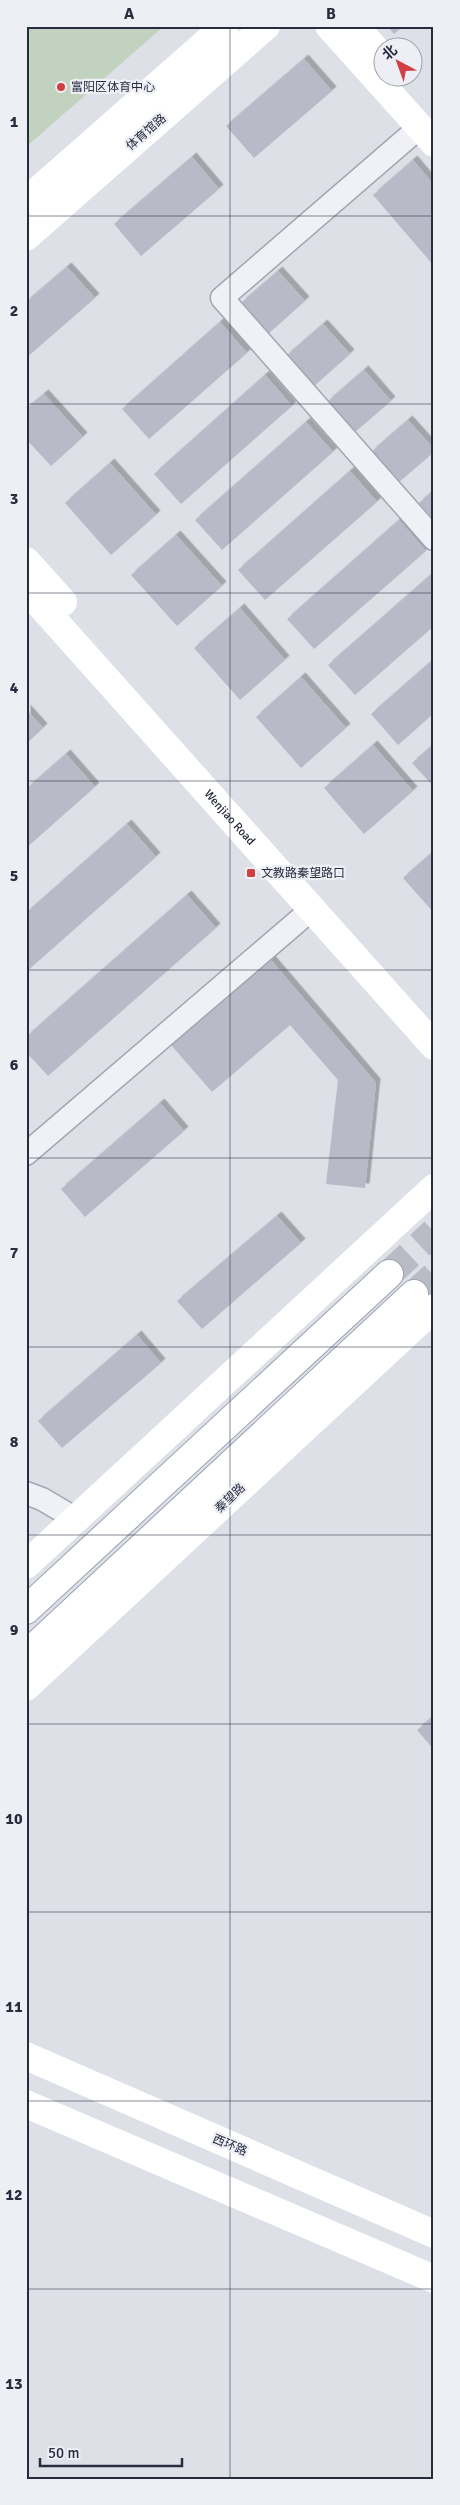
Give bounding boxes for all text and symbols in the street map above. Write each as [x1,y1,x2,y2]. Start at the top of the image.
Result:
text: A [124,4,135,24]
text: B [326,4,336,24]
north arrow [372,38,422,88]
text: 北 [379,42,401,64]
place label: 富阳区体育中心 [71,80,155,95]
marker: 富阳区体育中心 [55,81,67,93]
street label: 体育馆路 [123,111,169,154]
text: 1 [10,112,19,132]
text: 2 [10,301,18,321]
text: 3 [10,489,18,509]
text: 4 [10,678,19,698]
street label: Wenjiao Road [201,787,258,849]
text: 5 [10,866,18,886]
place label: 文教路秦望路口 [261,866,345,881]
marker: 文教路秦望路口 [245,867,257,879]
text: 6 [10,1055,19,1075]
text: 7 [10,1243,19,1263]
text: 8 [10,1432,19,1452]
street label: 秦望路 [212,1481,249,1516]
text: 9 [10,1620,19,1640]
text: 10 [5,1809,23,1829]
text: 11 [5,1997,23,2017]
street label: 西环路 [210,2132,249,2159]
text: 12 [5,2185,23,2205]
text: 13 [5,2374,23,2394]
scale bar [40,2435,182,2467]
text: 50 m [48,2444,79,2462]

